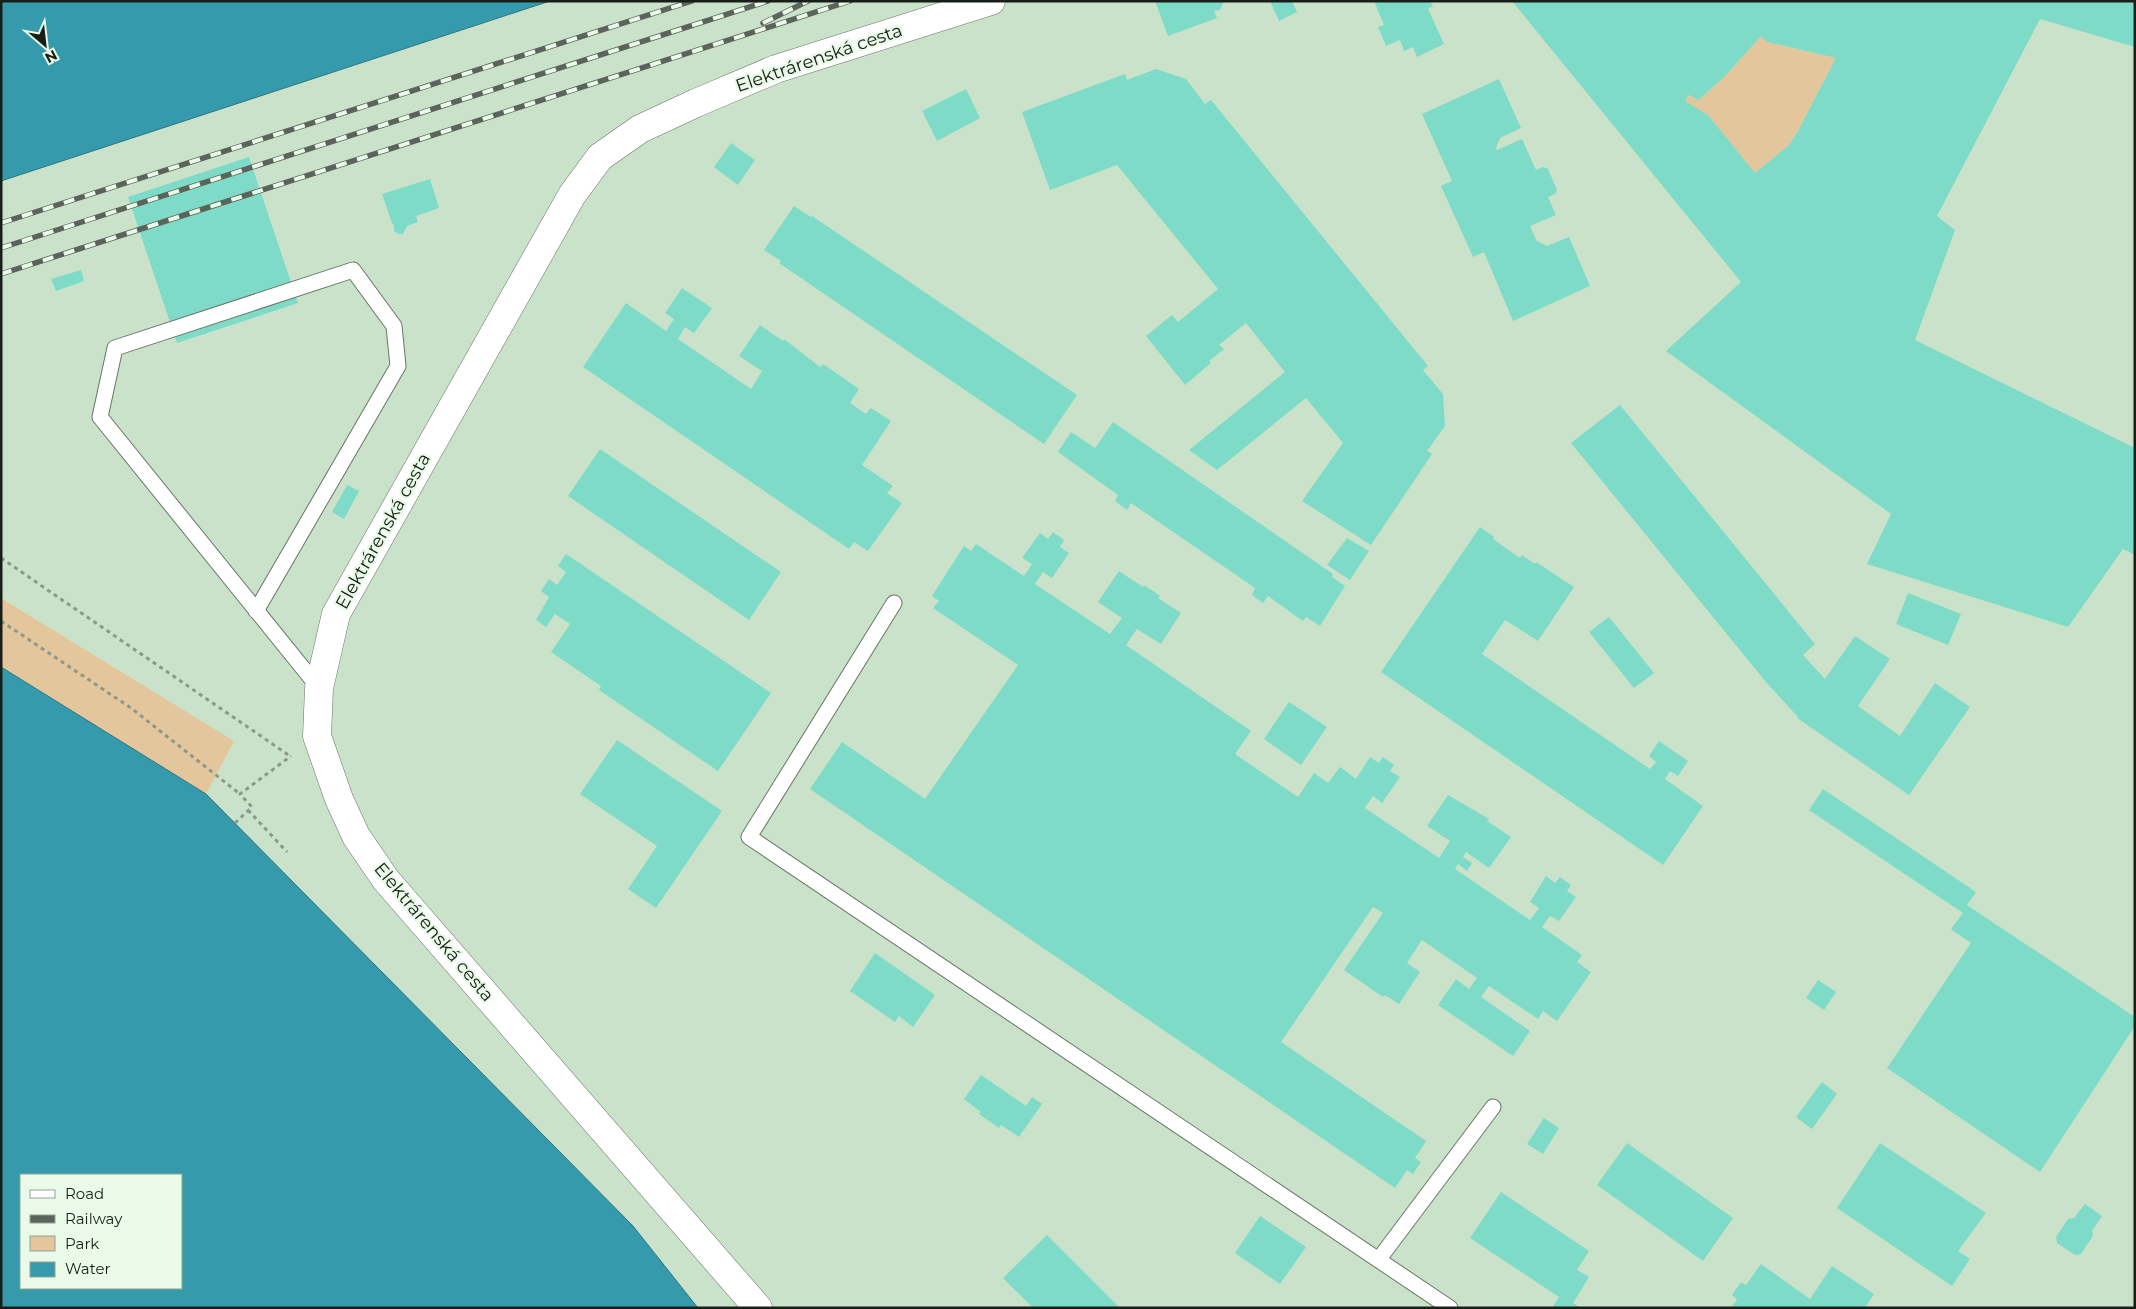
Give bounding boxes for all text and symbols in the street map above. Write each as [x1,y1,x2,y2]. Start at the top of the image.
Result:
street label: Elektrárenská cesta [733,19,905,97]
north arrow [20,20,70,70]
text: N [42,46,60,67]
street label: Elektrárenská cesta [331,449,435,613]
street label: Elektrárenská cesta [369,858,499,1006]
legend [20,1174,182,1289]
text: Road [65,1184,104,1203]
text: Railway [65,1209,123,1228]
text: Park [65,1234,99,1253]
text: Water [65,1259,111,1278]

